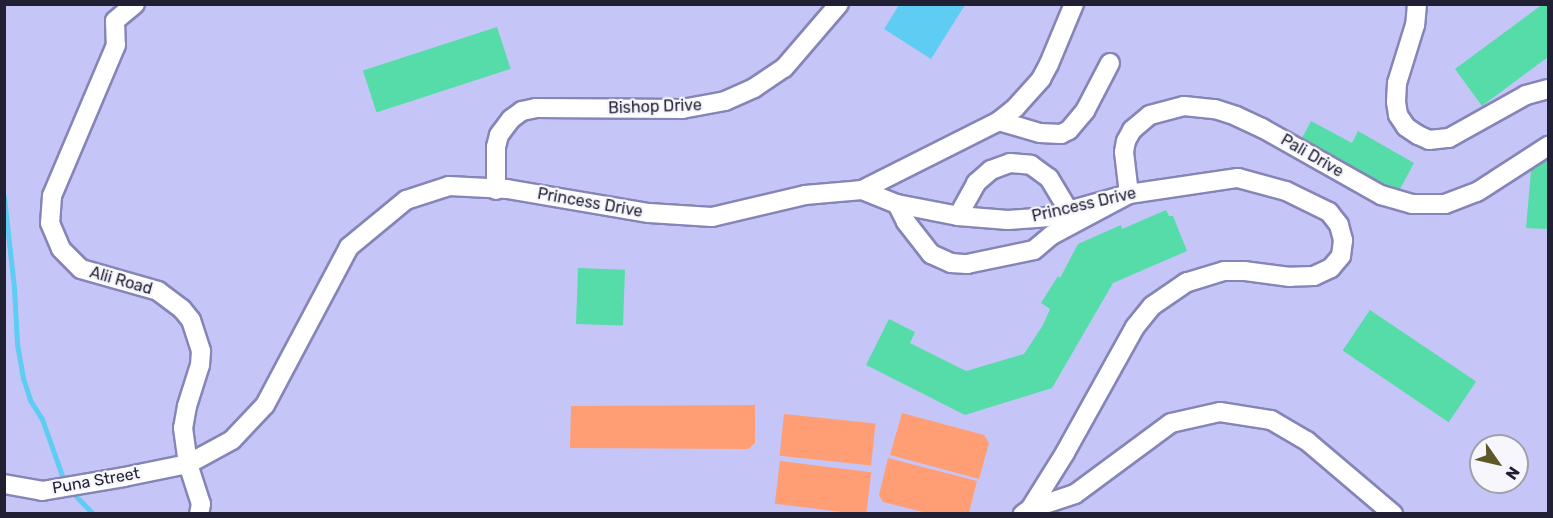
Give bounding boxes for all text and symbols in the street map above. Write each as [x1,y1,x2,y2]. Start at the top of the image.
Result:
street label: Bishop Drive [608,96,702,118]
street label: Pali Drive [1277,130,1347,182]
street label: Princess Drive [536,184,644,222]
street label: Princess Drive [1030,184,1138,226]
street label: Alii Road [88,263,154,299]
north arrow [1469,434,1529,494]
text: N [1502,463,1524,483]
street label: Puna Street [51,464,141,498]

